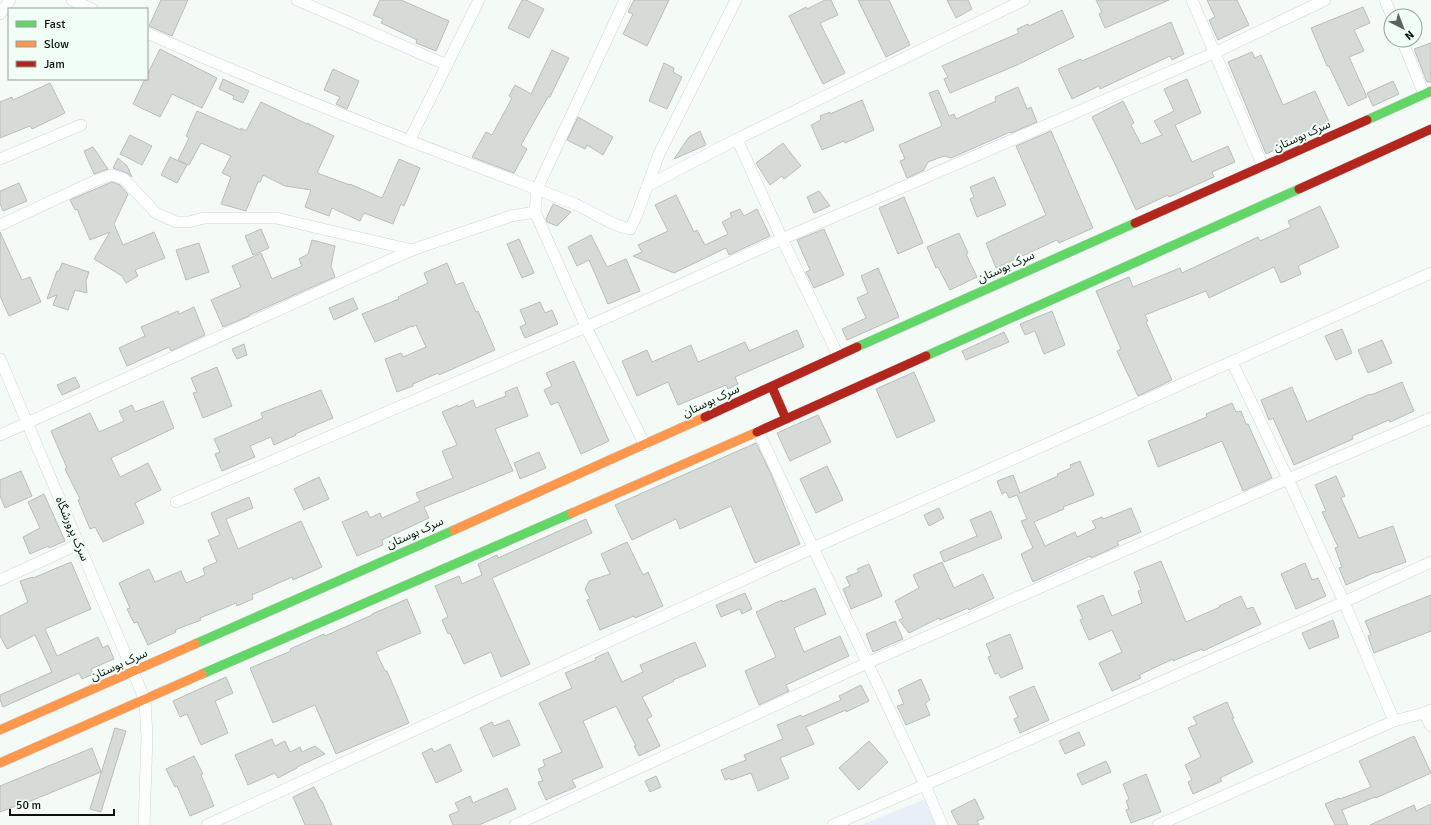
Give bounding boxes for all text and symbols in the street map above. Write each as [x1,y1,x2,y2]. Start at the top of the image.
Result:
legend [8,8,148,80]
north arrow [1383,8,1423,48]
text: Fast [44,17,65,32]
text: N [1402,28,1417,42]
text: Slow [44,37,69,52]
text: Jam [44,57,65,72]
street label: سرک بوستان [1271,117,1333,155]
street label: سرک بوستان [975,248,1037,286]
street label: سرک بوستان [680,381,742,421]
street label: سرک پرورشگاه [52,495,92,563]
street label: سرک بوستان [384,514,446,552]
street label: سرک بوستان [88,646,150,684]
scale bar [10,791,114,817]
text: 50 m [16,798,41,813]

